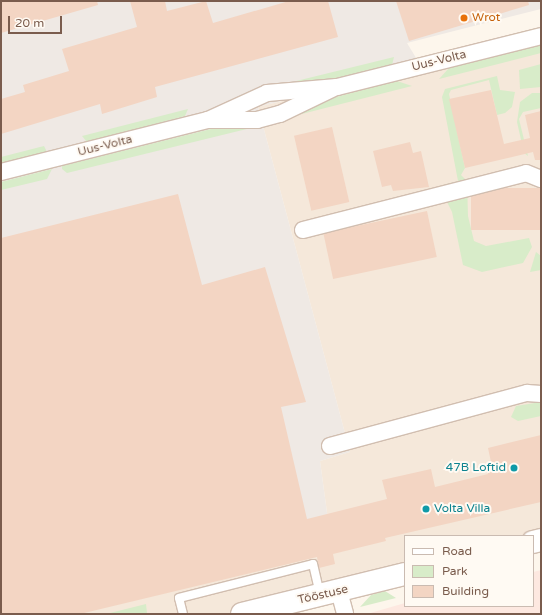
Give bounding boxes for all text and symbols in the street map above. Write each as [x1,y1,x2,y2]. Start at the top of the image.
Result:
scale bar [10,8,64,34]
place label: Wrot [472,11,500,25]
marker: Wrot [459,13,469,23]
text: 20 m [15,16,44,30]
street label: Uus-Volta [410,47,468,75]
street label: Uus-Volta [76,132,134,160]
place label: 47B Loftid [446,461,506,475]
marker: 47B Loftid [509,463,519,473]
place label: Volta Villa [434,502,490,516]
marker: Volta Villa [421,504,431,514]
legend [404,535,534,607]
text: Road [442,544,472,558]
text: Park [442,564,468,578]
street label: Tööstuse [296,582,350,608]
text: Building [442,584,489,598]

